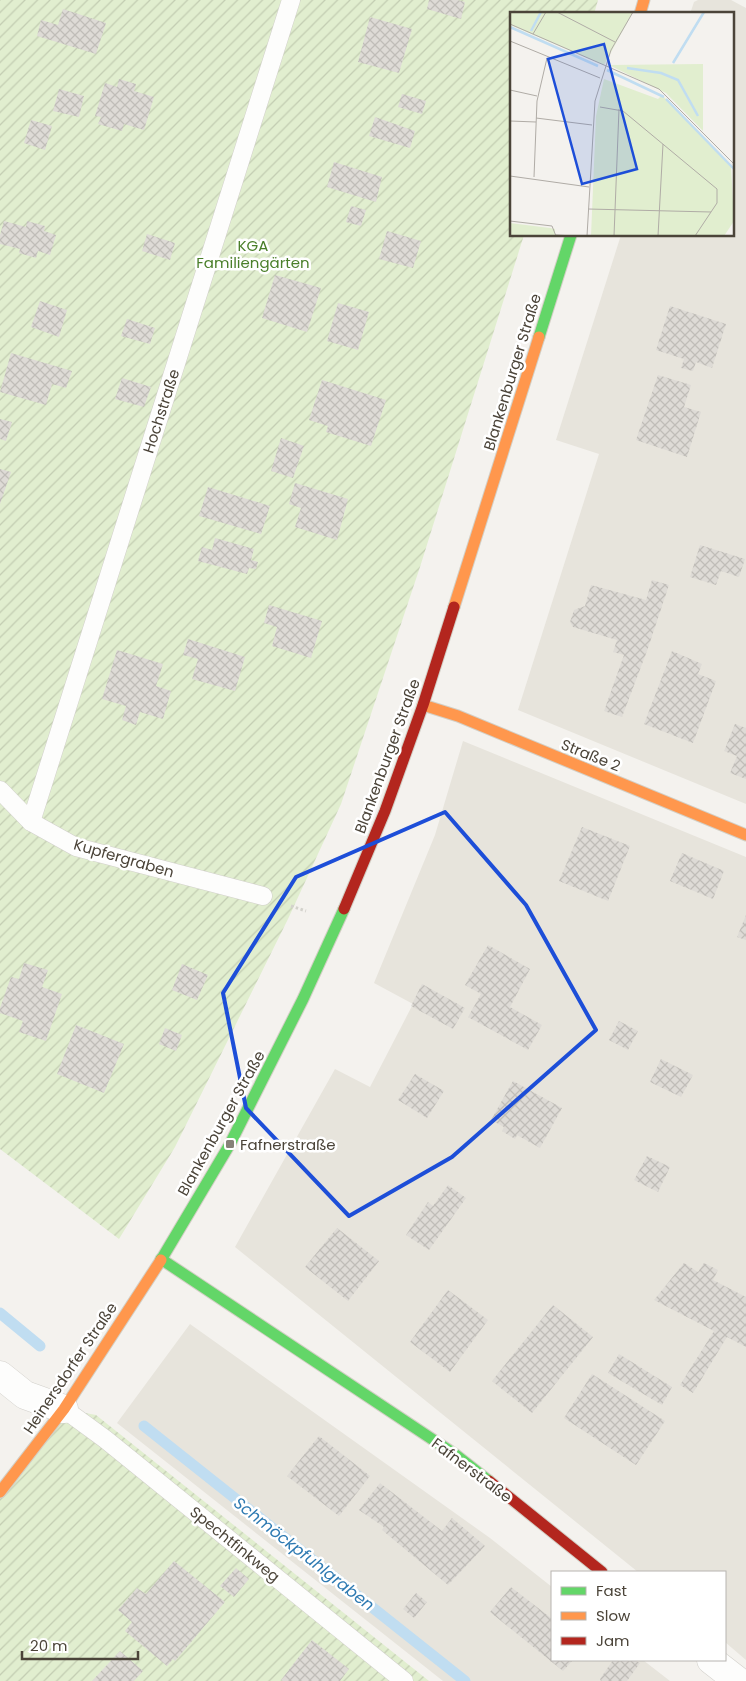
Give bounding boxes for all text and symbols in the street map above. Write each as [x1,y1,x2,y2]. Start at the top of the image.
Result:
inset map [510,12,734,236]
park label: KGA Familiengärten [196,235,310,273]
street label: Blankenburger Straße [478,291,546,453]
street label: Hochstraße [138,366,184,456]
street label: Blankenburger Straße [349,676,425,836]
street label: Straße 2 [558,734,624,776]
street label: Kupfergraben [71,834,177,882]
street label: Blankenburger Straße [172,1047,270,1199]
place label: Fafnerstraße [240,1134,336,1155]
marker: Fafnerstraße [224,1138,236,1150]
street label: Heinersdorfer Straße [18,1298,122,1438]
street label: Fafnerstraße [427,1433,517,1507]
water label: Schmöckpfuhlgraben [229,1492,379,1616]
street label: Spechtfinkweg [186,1501,284,1587]
legend [551,1571,726,1661]
text: Fast [596,1580,627,1601]
text: Slow [596,1605,631,1626]
scale bar [22,1628,139,1660]
text: Jam [596,1630,630,1651]
text: 20 m [30,1635,68,1656]

